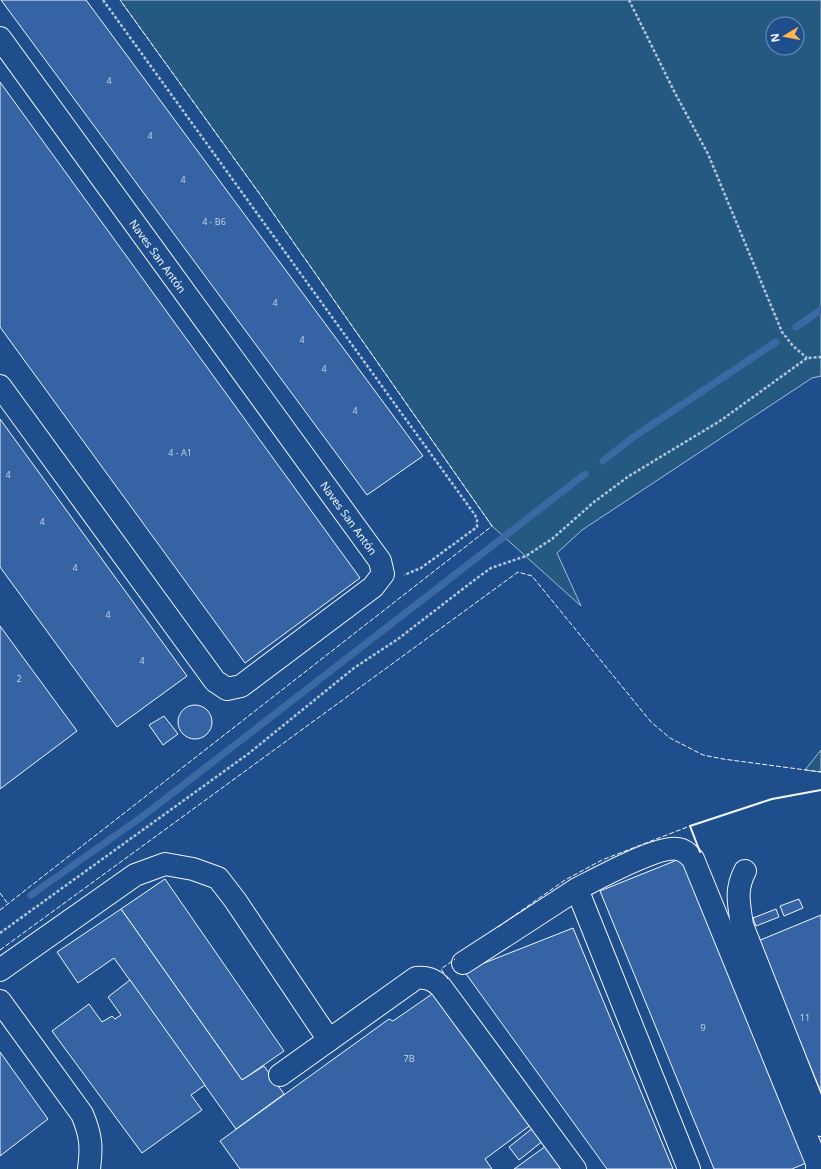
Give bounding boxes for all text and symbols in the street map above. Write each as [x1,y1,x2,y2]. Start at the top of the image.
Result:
north arrow [765,16,805,56]
text: N [766,32,783,44]
house number: 4 [106,74,112,87]
house number: 4 [147,129,153,142]
house number: 4 [180,173,186,186]
house number: 4 - B6 [202,215,226,228]
street label: Naves San Antón [126,216,190,296]
house number: 4 [272,296,278,309]
house number: 4 [299,333,305,346]
house number: 4 [321,362,327,375]
house number: 4 [352,404,358,417]
house number: 4 - A1 [168,446,192,459]
house number: 4 [5,468,11,481]
street label: Naves San Antón [317,478,381,558]
house number: 4 [39,515,45,528]
house number: 4 [72,561,78,574]
house number: 4 [105,608,111,621]
house number: 4 [139,654,145,667]
house number: 2 [16,672,22,685]
house number: 11 [800,1011,810,1024]
house number: 9 [700,1021,706,1034]
house number: 7B [404,1052,415,1065]

